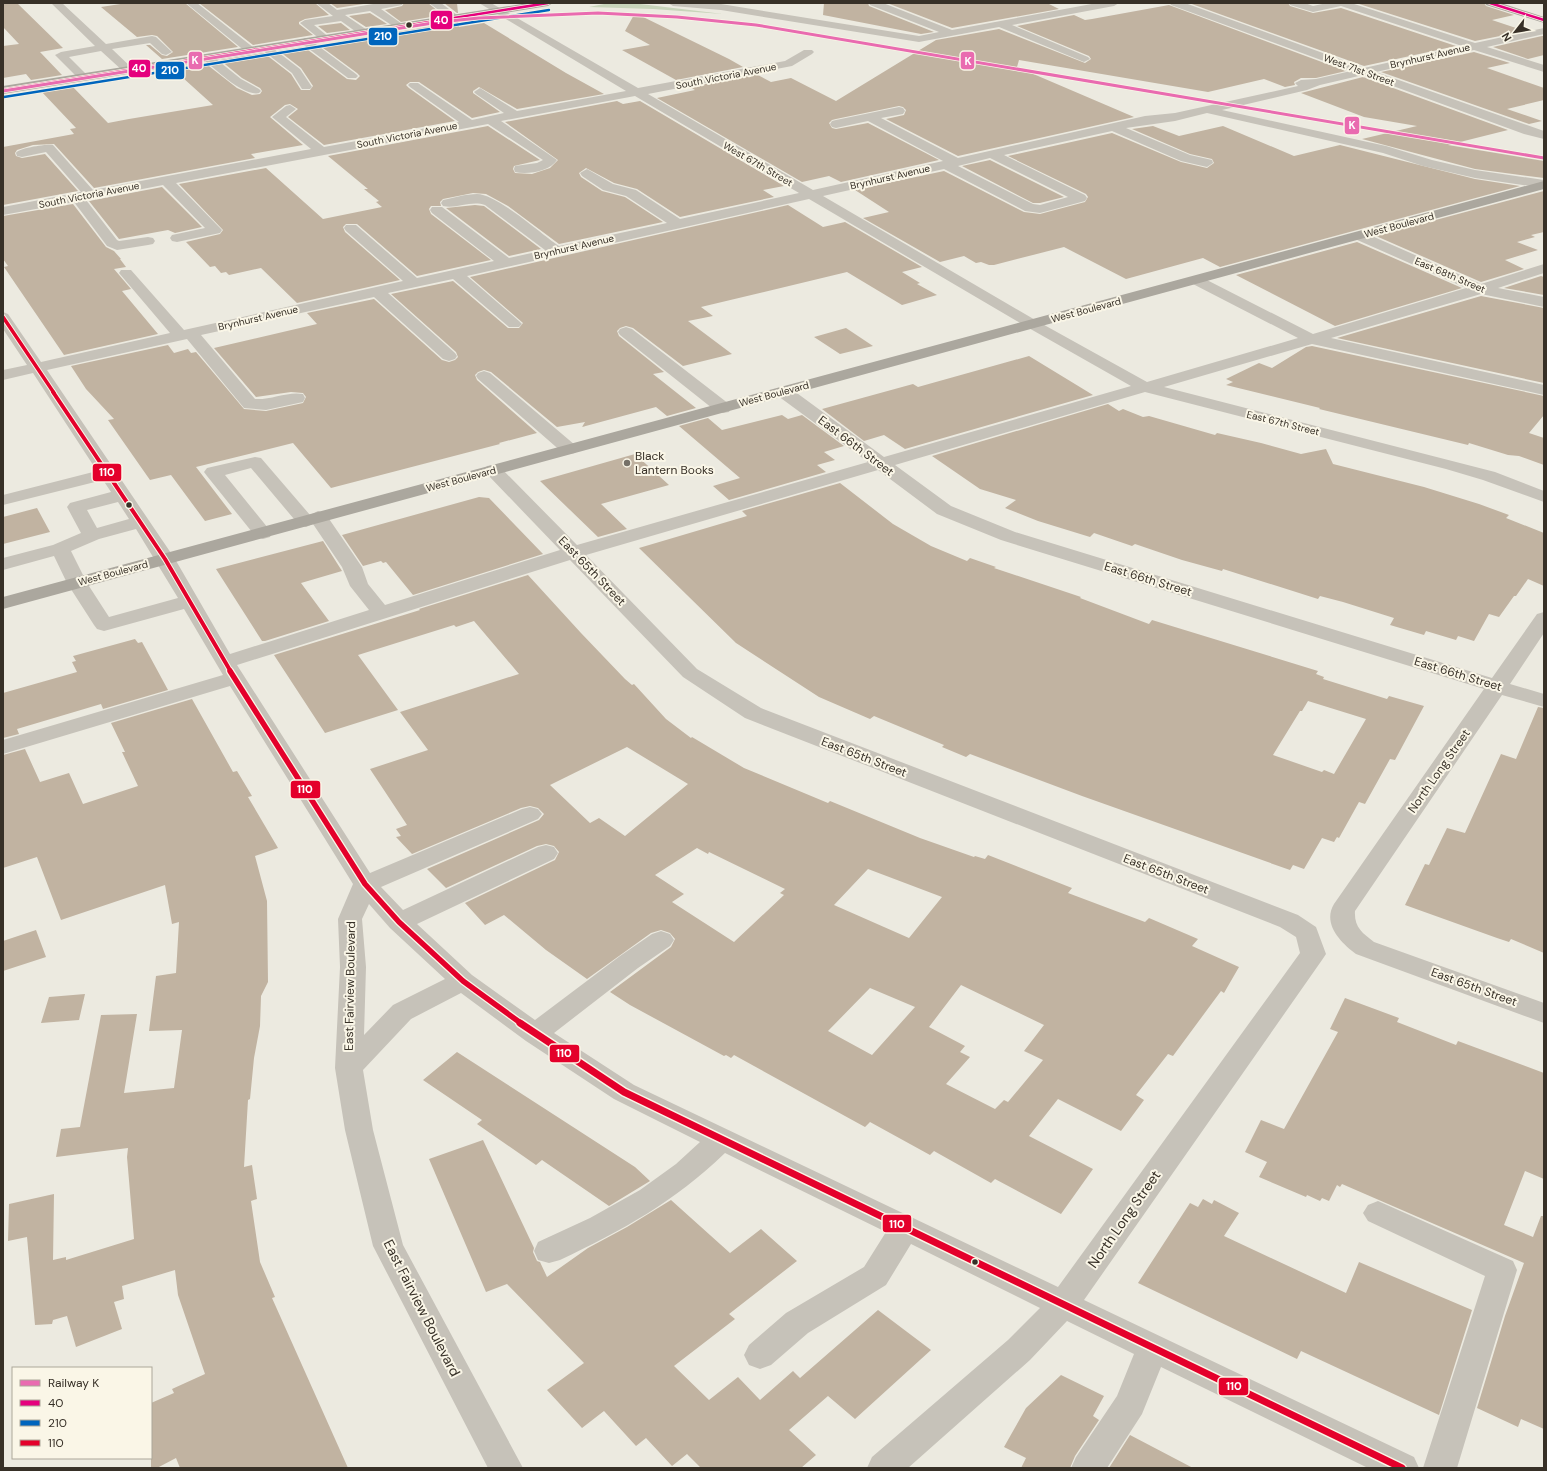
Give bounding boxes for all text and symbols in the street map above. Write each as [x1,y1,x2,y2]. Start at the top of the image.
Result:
line badge: 40 [430,10,453,30]
north arrow [1495,12,1535,52]
text: 40 [434,13,449,27]
unlabelled marker [404,20,414,30]
line badge: 210 [368,27,398,46]
text: 210 [374,29,392,43]
text: N [1498,30,1514,44]
street label: Brynhurst Avenue [1389,40,1472,72]
line badge: K [188,51,203,70]
line badge: K [960,51,975,70]
street label: West 71st Street [1322,51,1396,89]
text: K [191,53,199,67]
text: K [964,54,972,68]
line badge: 40 [128,59,151,78]
street label: South Victoria Avenue [675,60,778,92]
text: 40 [132,61,147,75]
line badge: 210 [155,61,185,80]
text: 210 [161,63,179,77]
line badge: K [1344,116,1360,135]
text: K [1348,118,1356,132]
street label: South Victoria Avenue [356,119,459,151]
street label: West 67th Street [721,139,795,189]
street label: Brynhurst Avenue [849,161,932,193]
street label: South Victoria Avenue [38,179,141,211]
street label: West Boulevard [1363,209,1435,241]
street label: Brynhurst Avenue [533,231,616,263]
street label: East 68th Street [1413,254,1487,296]
street label: West Boulevard [1050,294,1122,326]
street label: Brynhurst Avenue [217,302,300,334]
street label: West Boulevard [738,378,810,410]
street label: East 67th Street [1245,408,1321,438]
street label: East 66th Street [815,412,897,480]
place label: Black Lantern Books [635,448,714,478]
marker: Black Lantern Books [622,458,632,468]
line badge: 110 [92,463,122,482]
street label: West Boulevard [425,463,497,495]
text: 110 [99,465,115,479]
unlabelled marker [124,500,134,510]
street label: East 65th Street [555,533,629,609]
street label: West Boulevard [77,557,149,589]
street label: East 66th Street [1102,558,1194,600]
street label: East 66th Street [1412,653,1504,695]
street label: North Long Street [1404,726,1474,816]
street label: East 65th Street [819,733,909,781]
line badge: 110 [290,780,321,799]
text: 110 [297,782,313,796]
street label: East 65th Street [1121,850,1211,898]
street label: East Fairview Boulevard [341,921,359,1051]
street label: East 65th Street [1429,964,1519,1010]
line badge: 110 [549,1044,580,1063]
text: 110 [556,1046,572,1060]
street label: North Long Street [1084,1167,1164,1271]
line badge: 110 [882,1214,912,1233]
text: 110 [889,1217,905,1231]
street label: East Fairview Boulevard [380,1236,464,1380]
unlabelled marker [970,1257,980,1267]
legend [12,1367,152,1459]
text: Railway K [48,1375,99,1391]
line badge: 110 [1218,1377,1249,1396]
text: 110 [1226,1379,1242,1393]
text: 40 [48,1395,64,1411]
text: 210 [48,1415,67,1431]
text: 110 [48,1435,64,1451]

